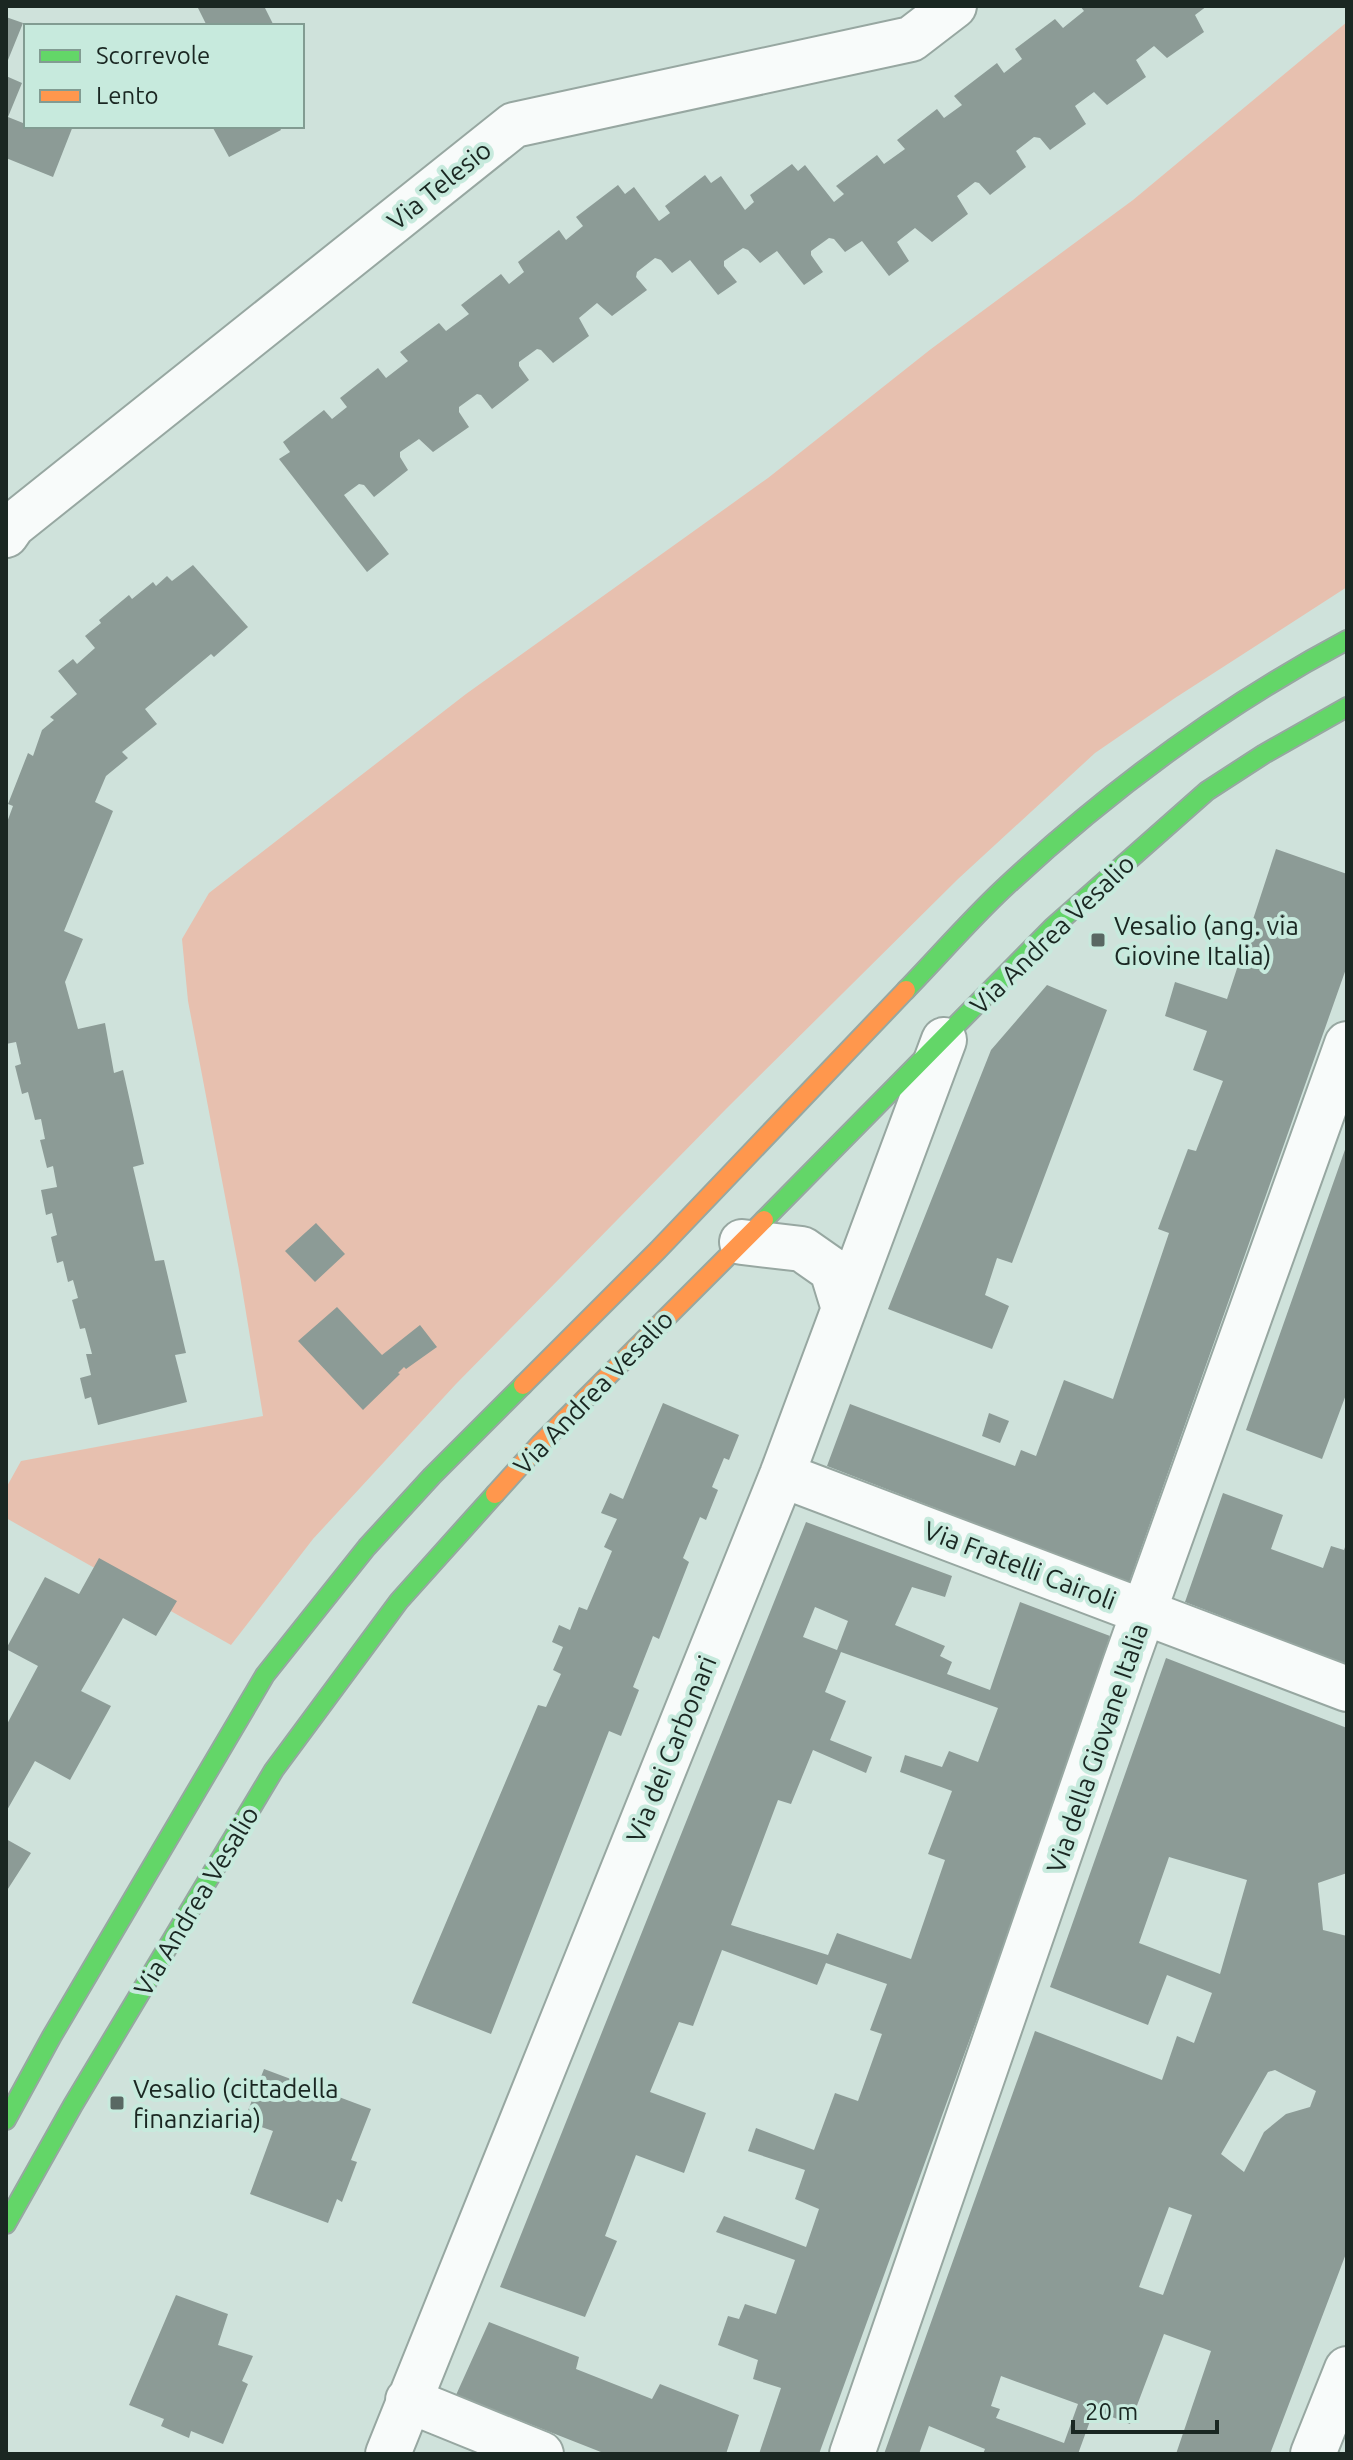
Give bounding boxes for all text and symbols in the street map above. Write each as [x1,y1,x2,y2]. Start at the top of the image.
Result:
legend [24,24,304,128]
text: Scorrevole [96,42,210,69]
text: Lento [96,82,159,109]
street label: Via Telesio [381,135,497,235]
street label: Via Andrea Vesalio [964,848,1140,1020]
place label: Vesalio (ang. via Giovine Italia) [1114,911,1299,970]
marker: Vesalio (ang. via Giovine Italia) [1089,931,1107,949]
street label: Via Andrea Vesalio [507,1304,679,1480]
street label: Via Fratelli Cairoli [920,1515,1120,1615]
street label: Via della Giovane Italia [1041,1619,1153,1877]
street label: Via dei Carbonari [620,1651,722,1847]
street label: Via Andrea Vesalio [128,1801,264,2001]
place label: Vesalio (cittadella finanziaria) [133,2074,339,2133]
marker: Vesalio (cittadella finanziaria) [108,2094,126,2112]
scale bar [1073,2384,1217,2434]
text: 20 m [1085,2398,1138,2425]

